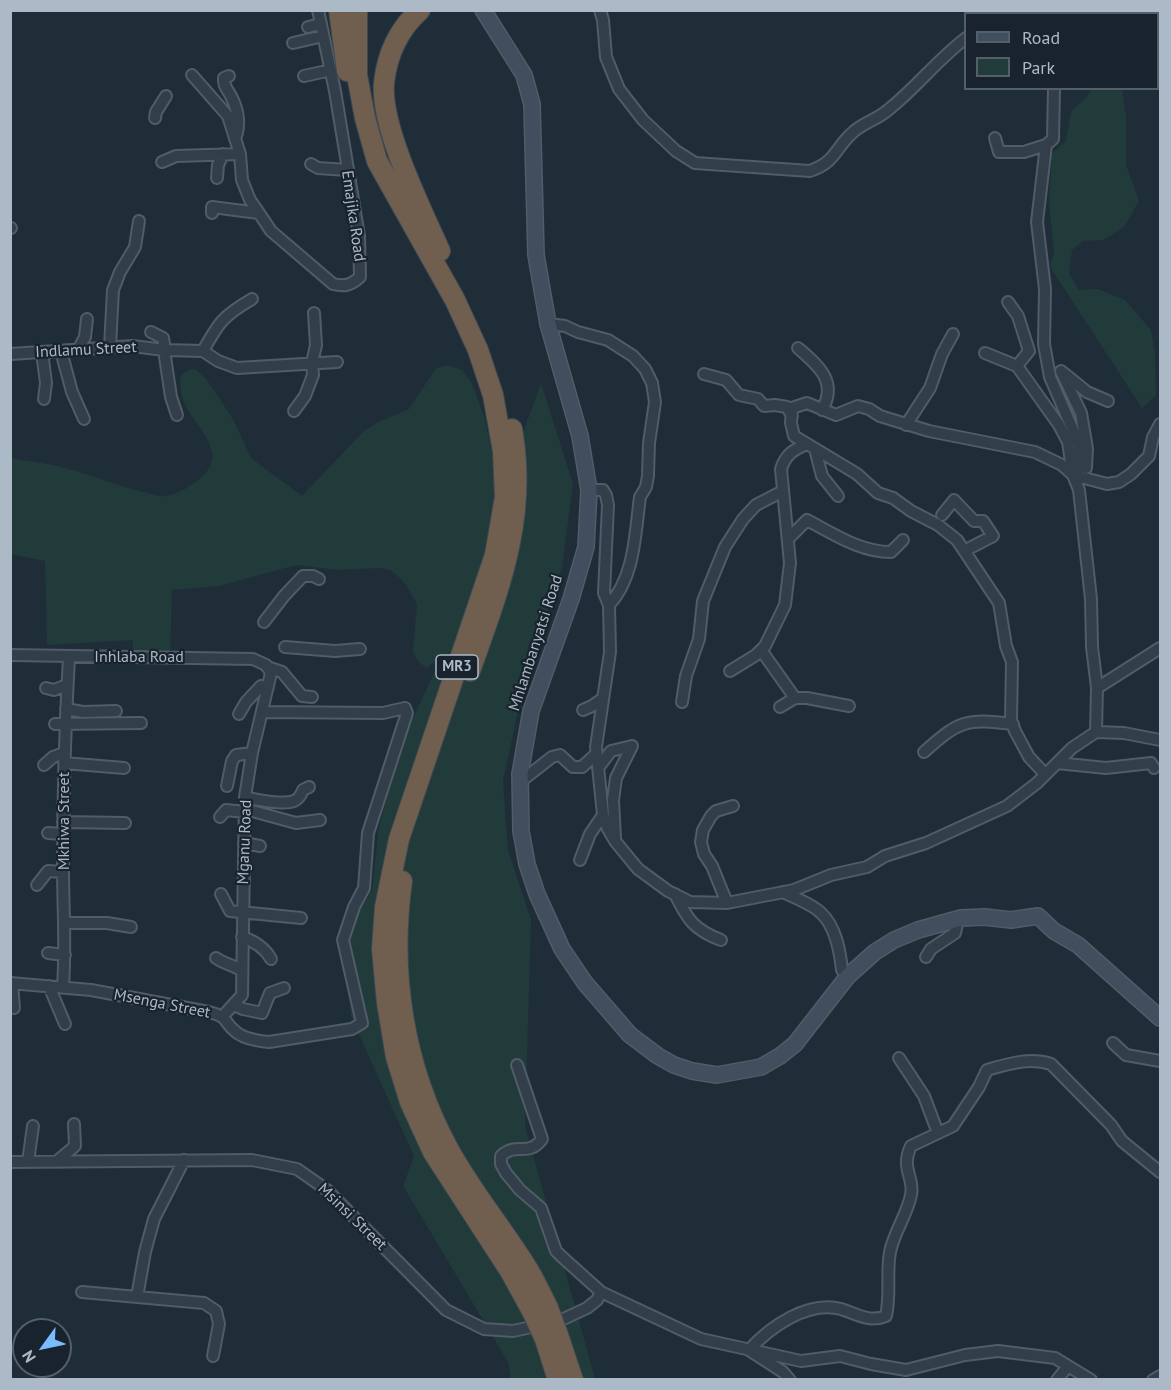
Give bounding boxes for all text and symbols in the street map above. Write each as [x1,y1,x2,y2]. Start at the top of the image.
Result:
legend [964,12,1159,90]
text: Road [1022,26,1060,49]
text: Park [1022,56,1055,79]
street label: Emajika Road [337,169,369,263]
street label: Indlamu Street [35,338,137,362]
street label: Mhlambanyatsi Road [505,572,567,714]
street label: Inhlaba Road [94,647,184,667]
road number: MR3 [436,655,478,679]
street label: Mkhiwa Street [54,772,74,870]
street label: Mganu Road [234,799,256,885]
street label: Msenga Street [112,985,212,1023]
street label: Msinsi Street [313,1179,391,1255]
north arrow [12,1318,72,1378]
text: N [17,1347,40,1367]

